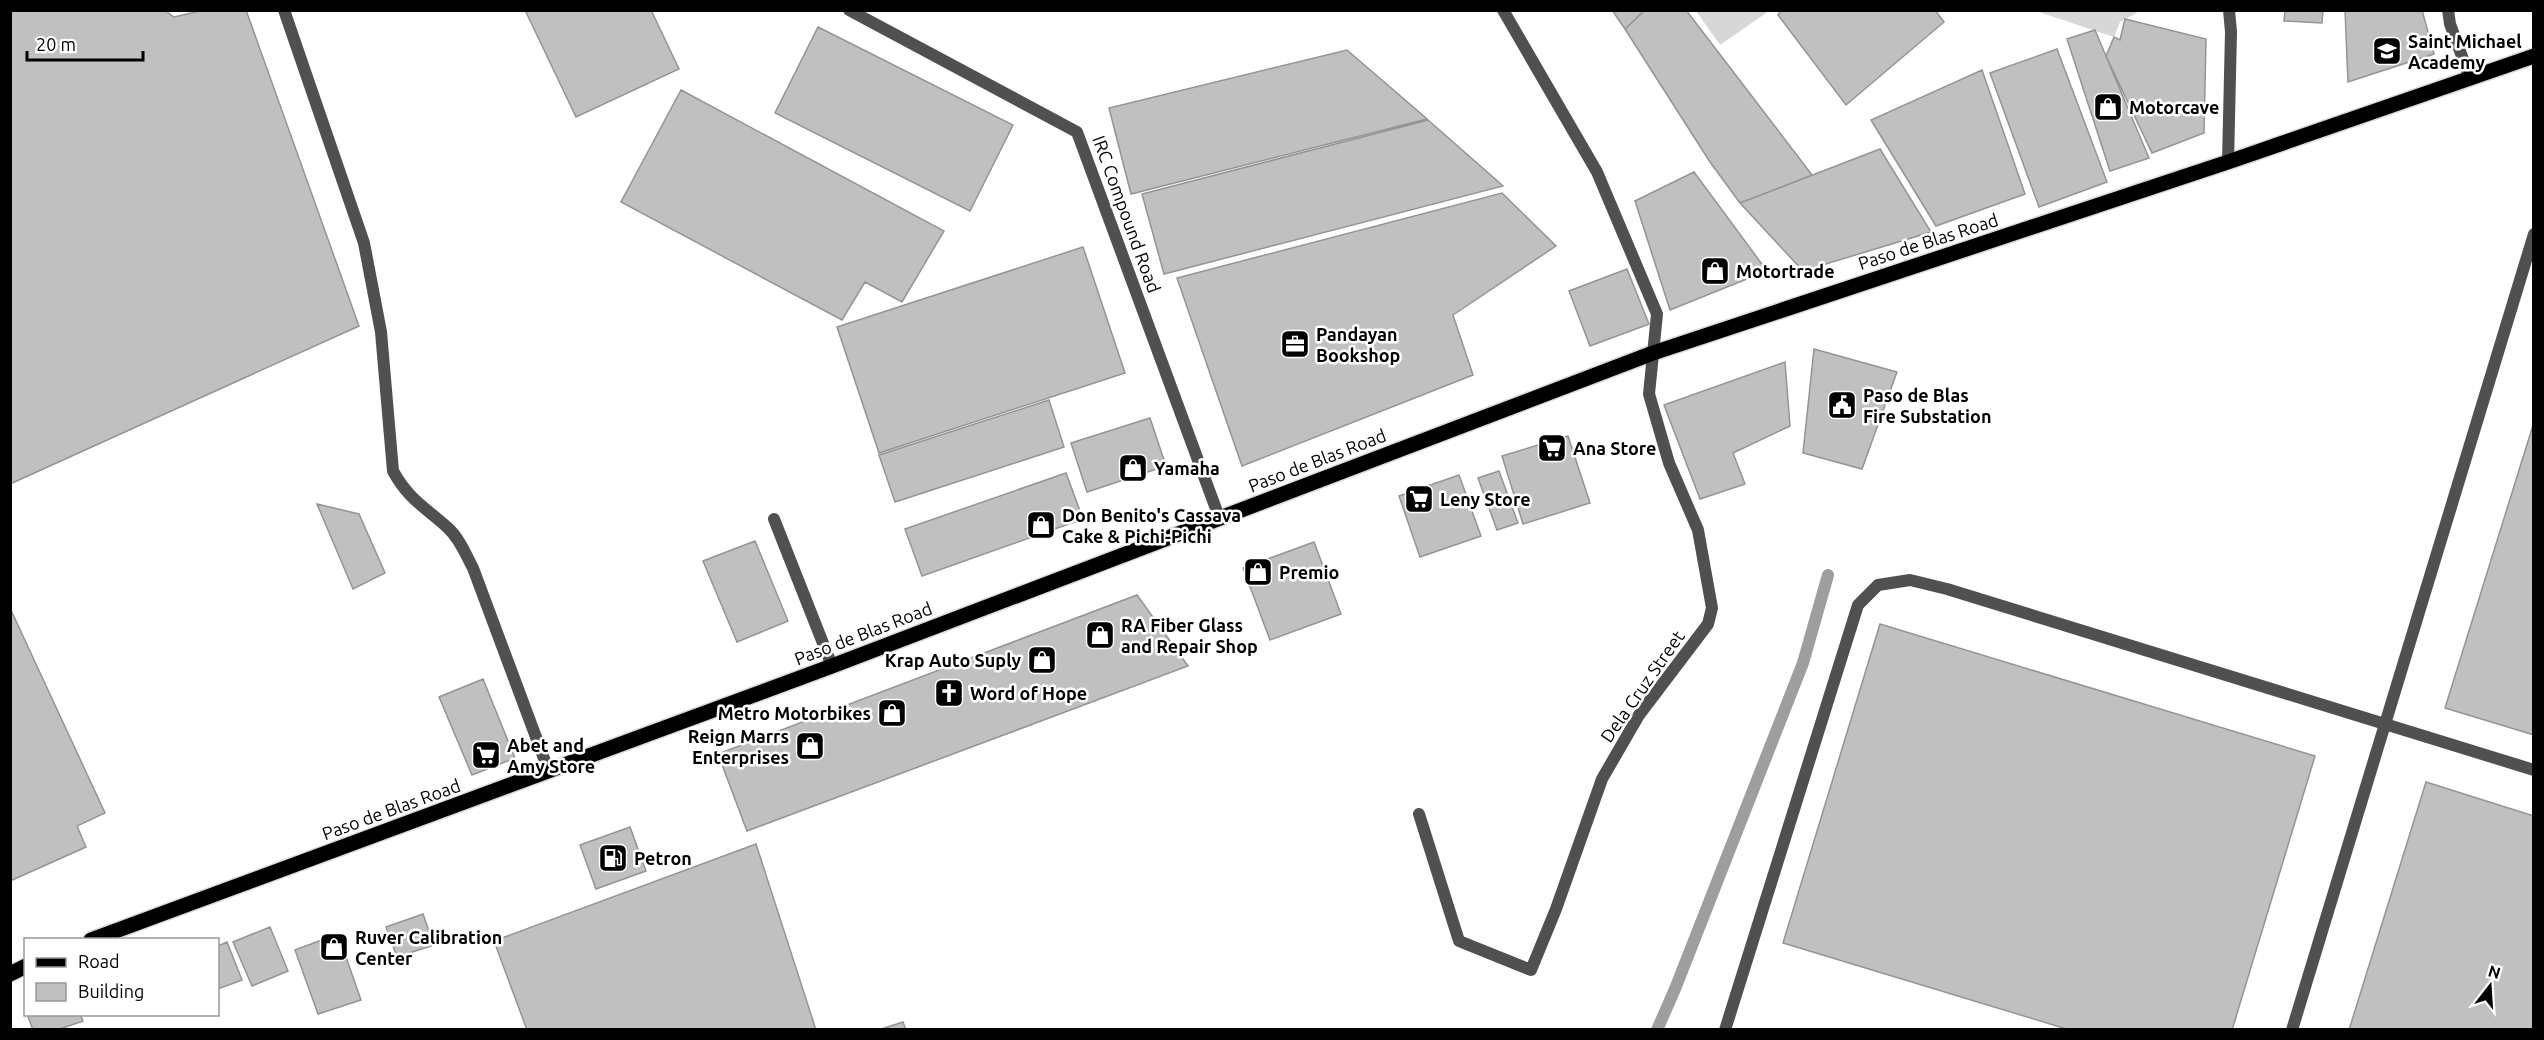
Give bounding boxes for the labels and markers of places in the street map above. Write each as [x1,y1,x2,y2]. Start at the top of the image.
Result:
place label: Saint Michael Academy [2408,31,2522,72]
school or university icon: Saint Michael Academy [2371,35,2403,67]
shop icon: Motorcave [2092,91,2124,123]
place label: Motorcave [2129,97,2219,117]
shop icon: Motortrade [1699,255,1731,287]
place label: Motortrade [1736,261,1835,281]
place label: Pandayan Bookshop [1316,324,1400,365]
office icon: Pandayan Bookshop [1279,328,1311,360]
place label: Paso de Blas Fire Substation [1863,385,1991,426]
public building icon: Paso de Blas Fire Substation [1826,389,1858,421]
supermarket icon: Ana Store [1536,432,1568,464]
place label: Ana Store [1573,438,1656,458]
shop icon: Yamaha [1117,452,1149,484]
place label: Yamaha [1154,458,1220,478]
supermarket icon: Leny Store [1403,483,1435,515]
place label: Leny Store [1440,489,1531,509]
place label: Don Benito's Cassava Cake & Pichi-Pichi [1062,505,1241,546]
shop icon: Don Benito's Cassava Cake & Pichi-Pichi [1025,509,1057,541]
shop icon: Premio [1242,556,1274,588]
place label: Premio [1279,562,1339,582]
place label: RA Fiber Glass and Repair Shop [1121,615,1258,656]
shop icon: RA Fiber Glass and Repair Shop [1084,619,1116,651]
shop icon: Krap Auto Suply [1026,644,1058,676]
place label: Krap Auto Suply [885,650,1021,670]
church icon: Word of Hope [933,677,965,709]
place label: Word of Hope [970,683,1087,703]
shop icon: Metro Motorbikes [876,697,908,729]
place label: Metro Motorbikes [718,703,871,723]
place label: Reign Marrs Enterprises [688,726,789,767]
shop icon: Reign Marrs Enterprises [794,730,826,762]
place label: Abet and Amy Store [507,735,595,776]
supermarket icon: Abet and Amy Store [470,739,502,771]
fuel station icon: Petron [597,842,629,874]
place label: Petron [634,848,692,868]
place label: Ruver Calibration Center [355,927,502,968]
shop icon: Ruver Calibration Center [318,931,350,963]

